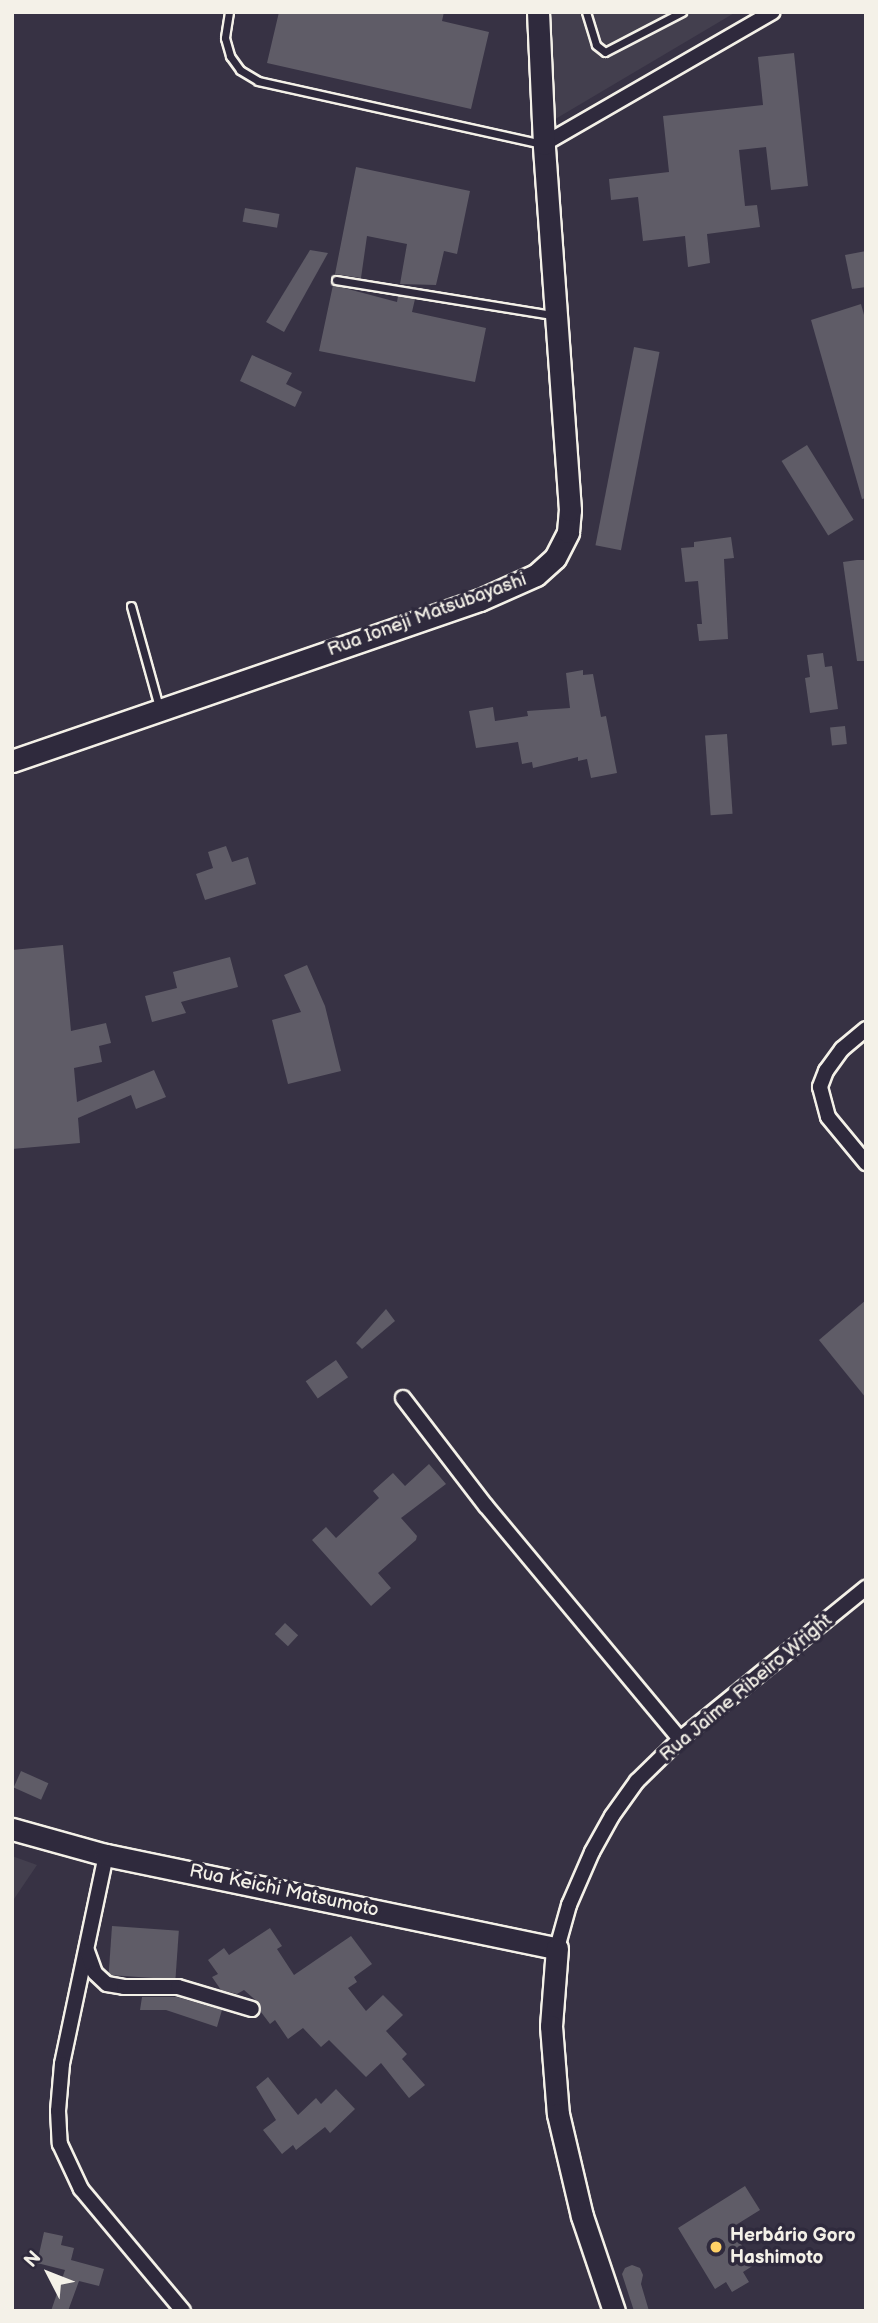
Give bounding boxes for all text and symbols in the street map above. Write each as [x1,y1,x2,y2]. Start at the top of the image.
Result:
street label: Rua Ioneji Matsubayashi [324,568,530,662]
street label: Rua Jaime Ribeiro Wright [655,1609,837,1767]
street label: Rua Keichi Matsumoto [187,1860,381,1922]
place label: Herbário Goro Hashimoto [730,2225,856,2269]
north arrow [14,2239,84,2309]
marker: Herbário Goro Hashimoto [708,2239,724,2255]
text: N [20,2247,46,2273]

